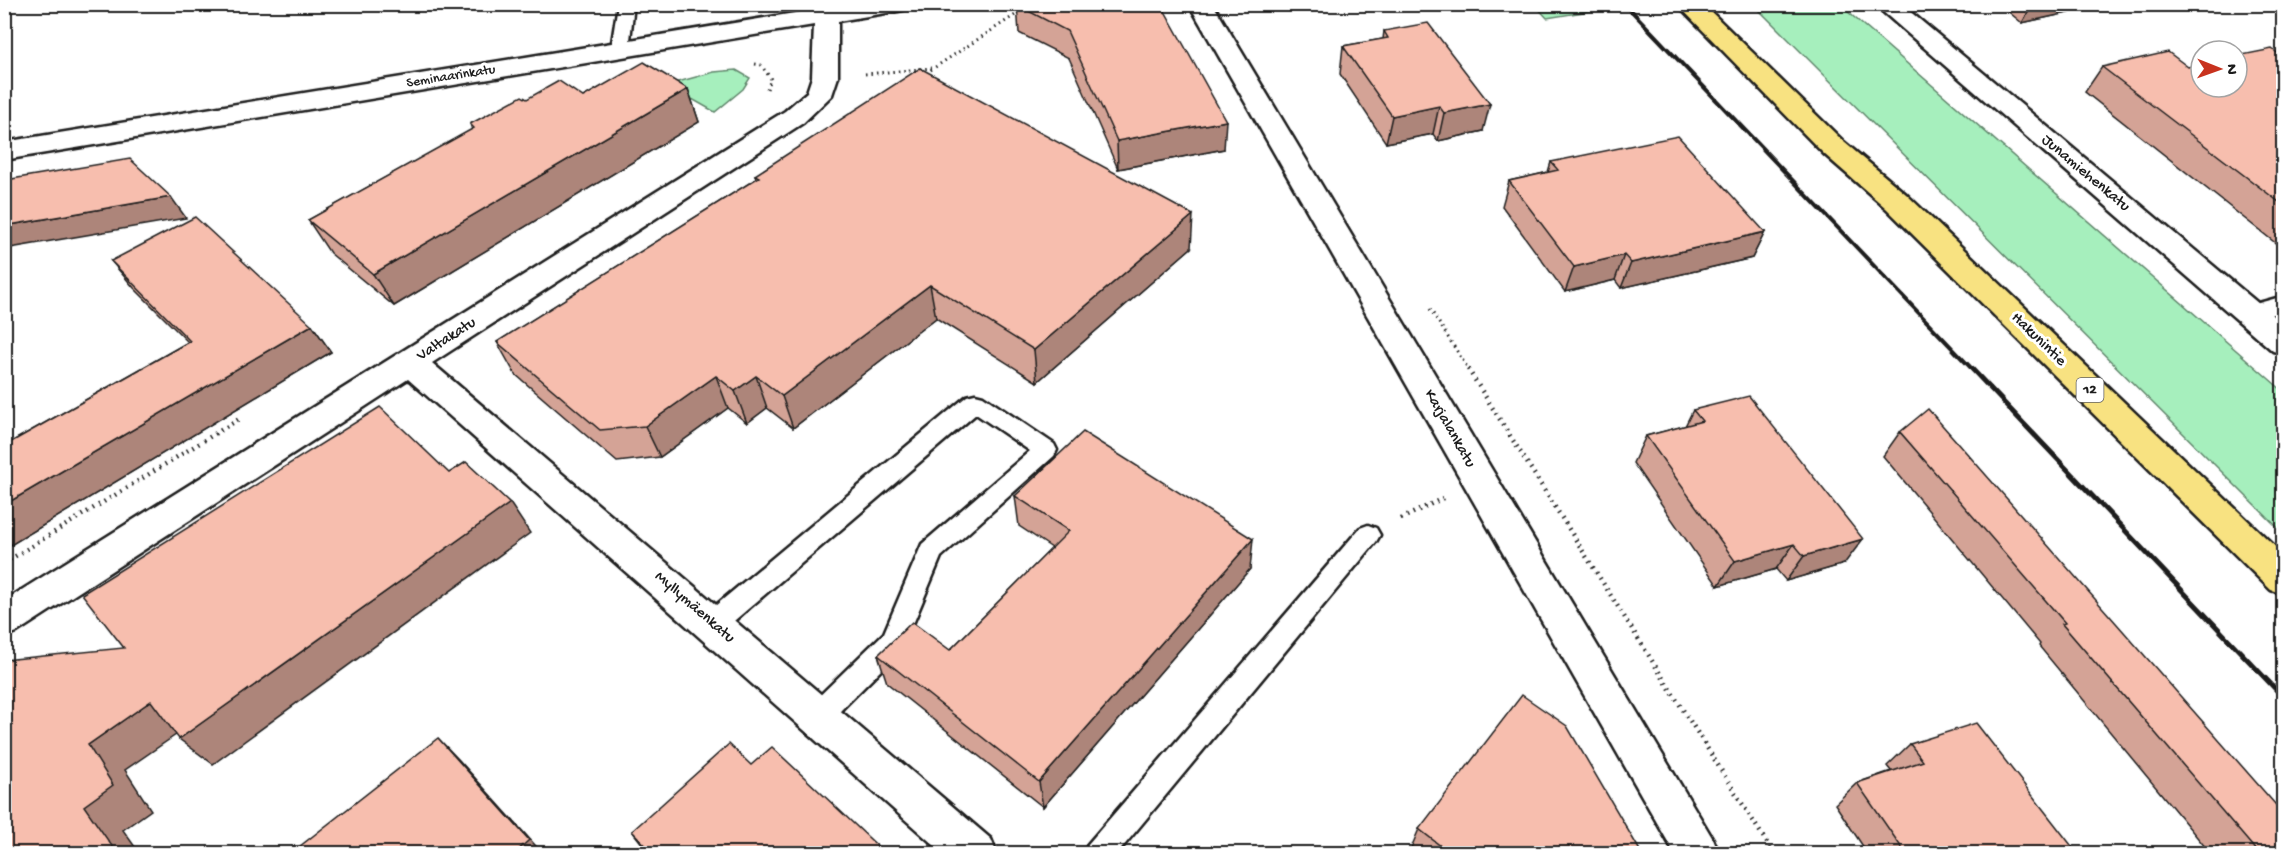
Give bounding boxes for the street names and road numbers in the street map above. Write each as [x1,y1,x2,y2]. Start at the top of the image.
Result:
street label: Seminaarinkatu [405,62,497,92]
street label: Junamiehenkatu [2037,131,2134,217]
street label: Hakunintie [2006,309,2070,372]
street label: Valtakatu [413,314,481,367]
road number: 12 [2076,378,2104,402]
street label: Karjalankatu [1419,387,1479,472]
street label: Myllymäenkatu [650,568,738,648]

